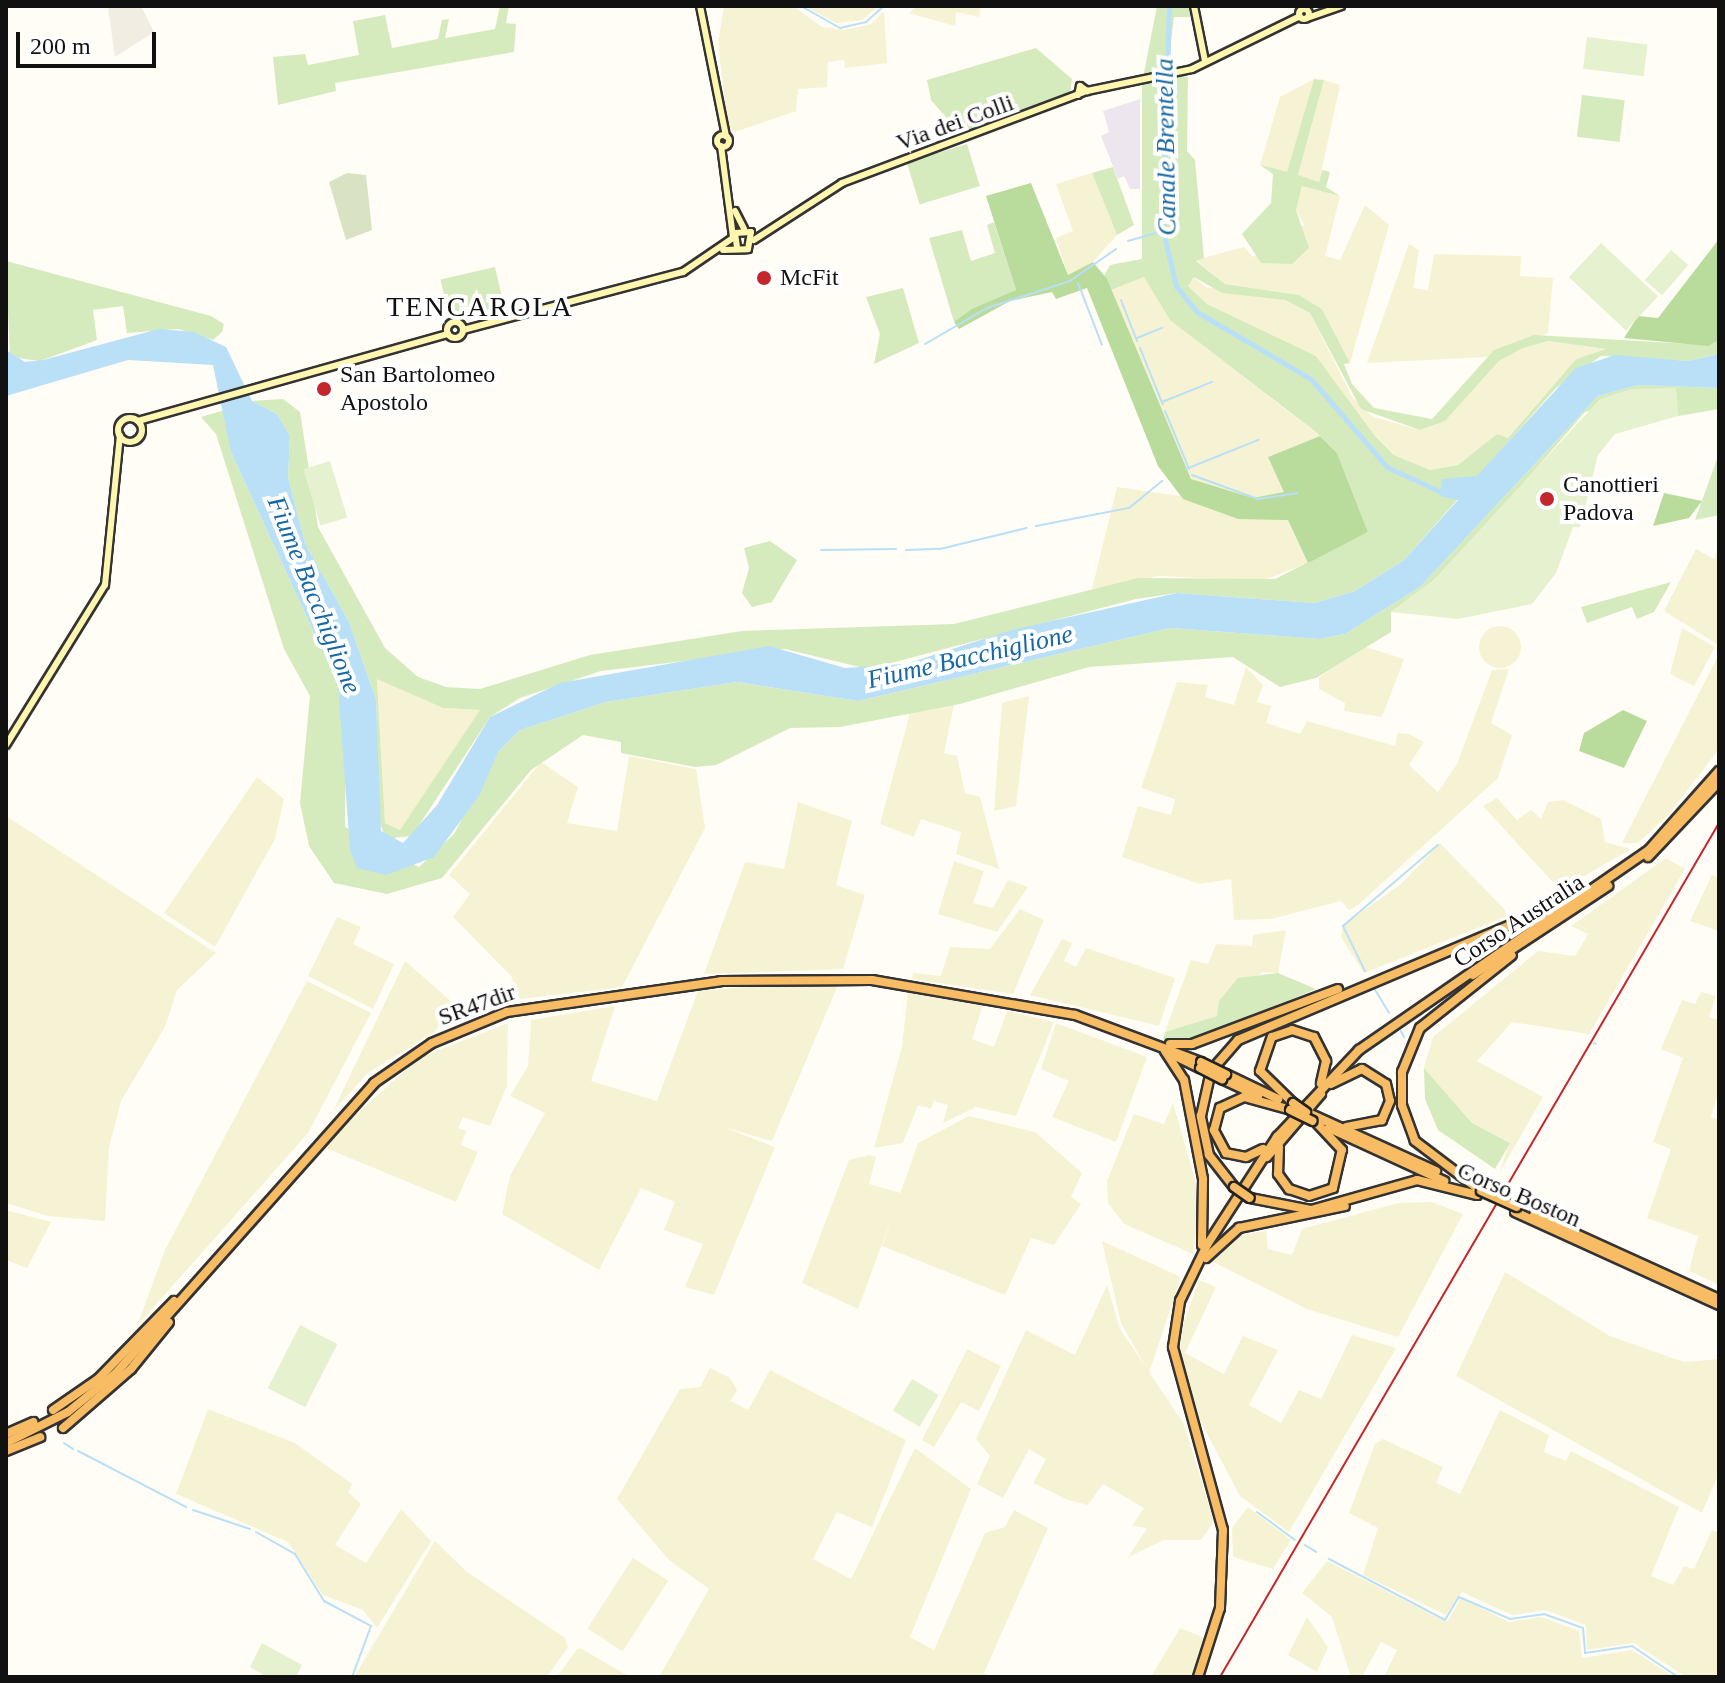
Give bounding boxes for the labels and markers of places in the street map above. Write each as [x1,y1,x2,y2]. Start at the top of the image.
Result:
place label: McFit [780,264,839,292]
marker: McFit [755,269,773,287]
place label: San Bartolomeo Apostolo [340,361,495,417]
marker: San Bartolomeo Apostolo [315,380,333,398]
place label: Canottieri Padova [1563,471,1659,527]
marker: Canottieri Padova [1538,490,1556,508]

